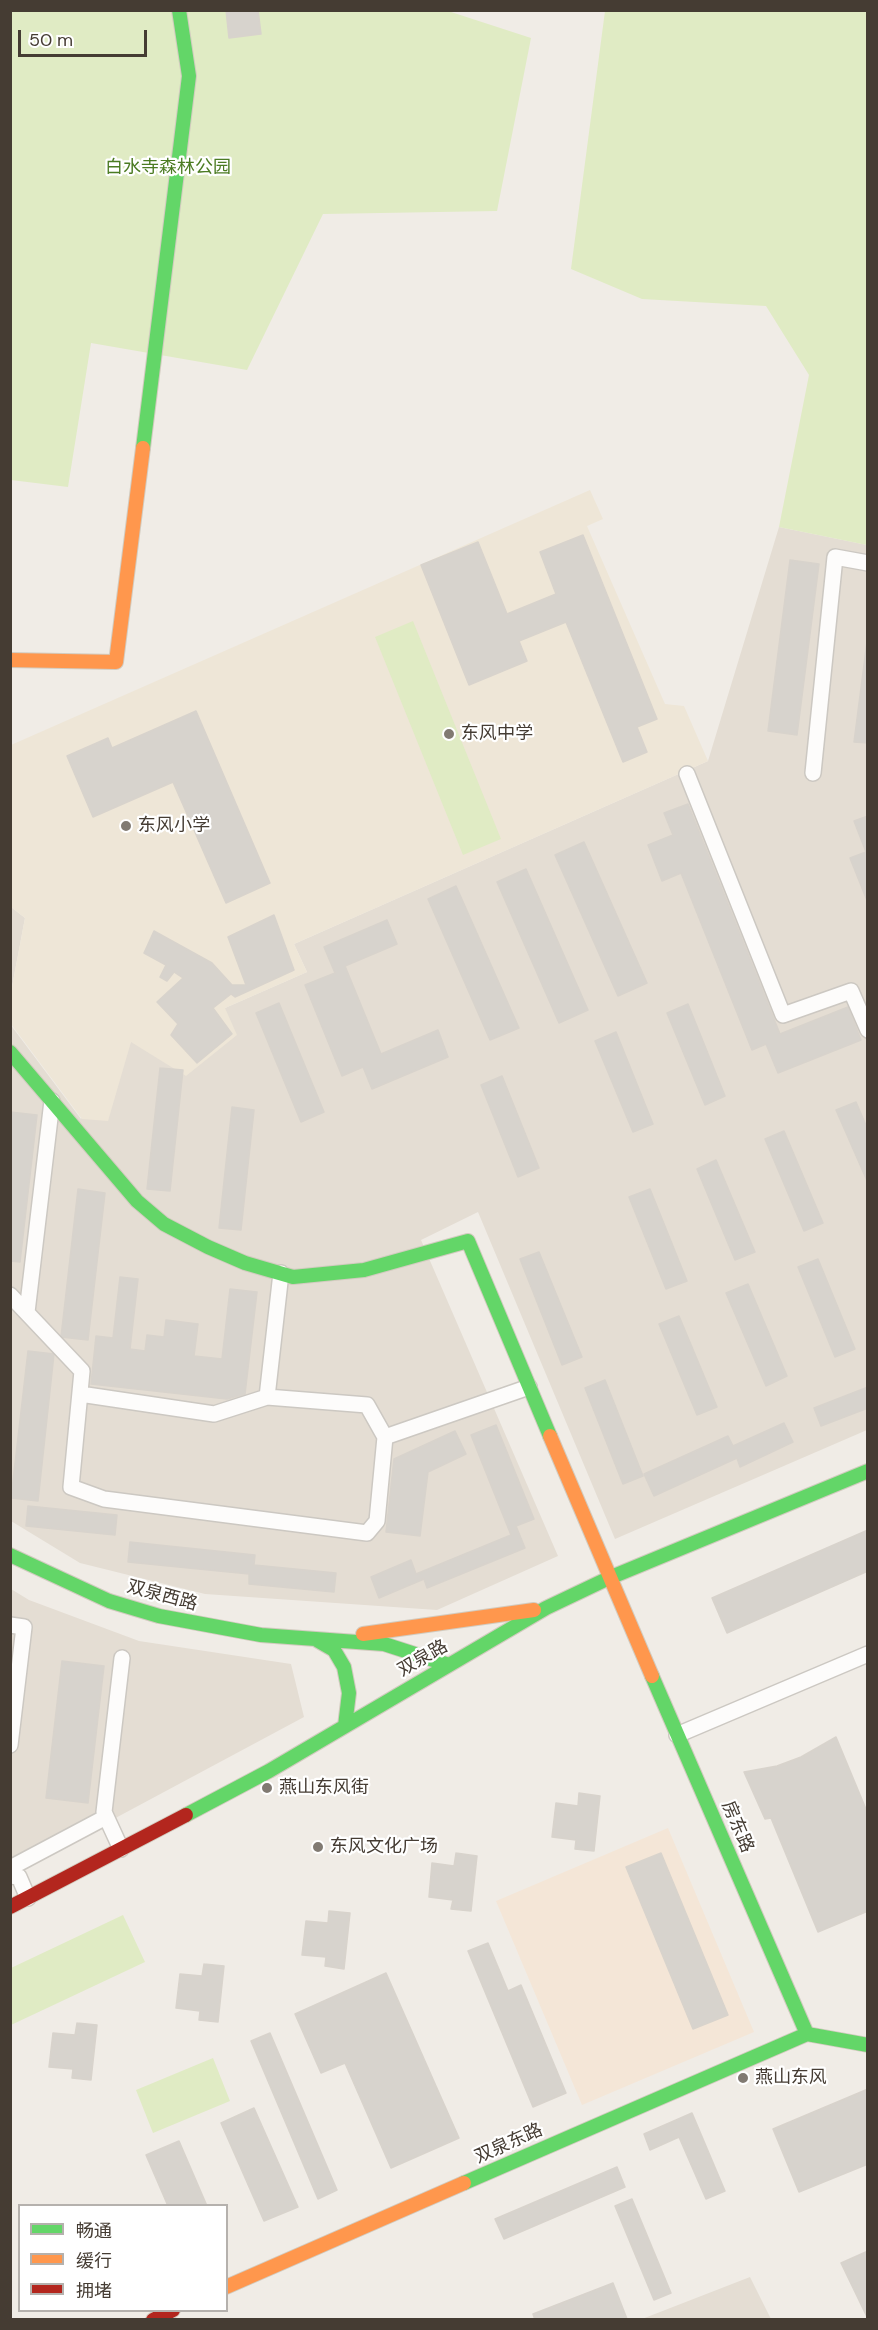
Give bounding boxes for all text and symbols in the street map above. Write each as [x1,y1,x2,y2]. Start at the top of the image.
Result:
scale bar [21,18,150,56]
text: 50 m [29,28,73,52]
park label: 白水寺森林公园 [105,157,231,179]
place label: 东风中学 [461,723,533,745]
marker: 东风中学 [442,727,456,741]
place label: 东风小学 [138,815,210,837]
marker: 东风小学 [119,819,133,833]
street label: 双泉西路 [124,1576,200,1616]
street label: 双泉路 [394,1636,452,1682]
place label: 燕山东风街 [279,1777,369,1799]
marker: 燕山东风街 [260,1781,274,1795]
street label: 房东路 [717,1798,757,1856]
place label: 东风文化广场 [330,1836,438,1858]
marker: 东风文化广场 [311,1840,325,1854]
place label: 燕山东风 [755,2067,827,2089]
marker: 燕山东风 [736,2071,750,2085]
street label: 双泉东路 [472,2119,546,2169]
legend [18,2204,228,2312]
text: 畅通 [76,2219,112,2243]
text: 缓行 [76,2249,112,2273]
text: 拥堵 [76,2279,112,2303]

